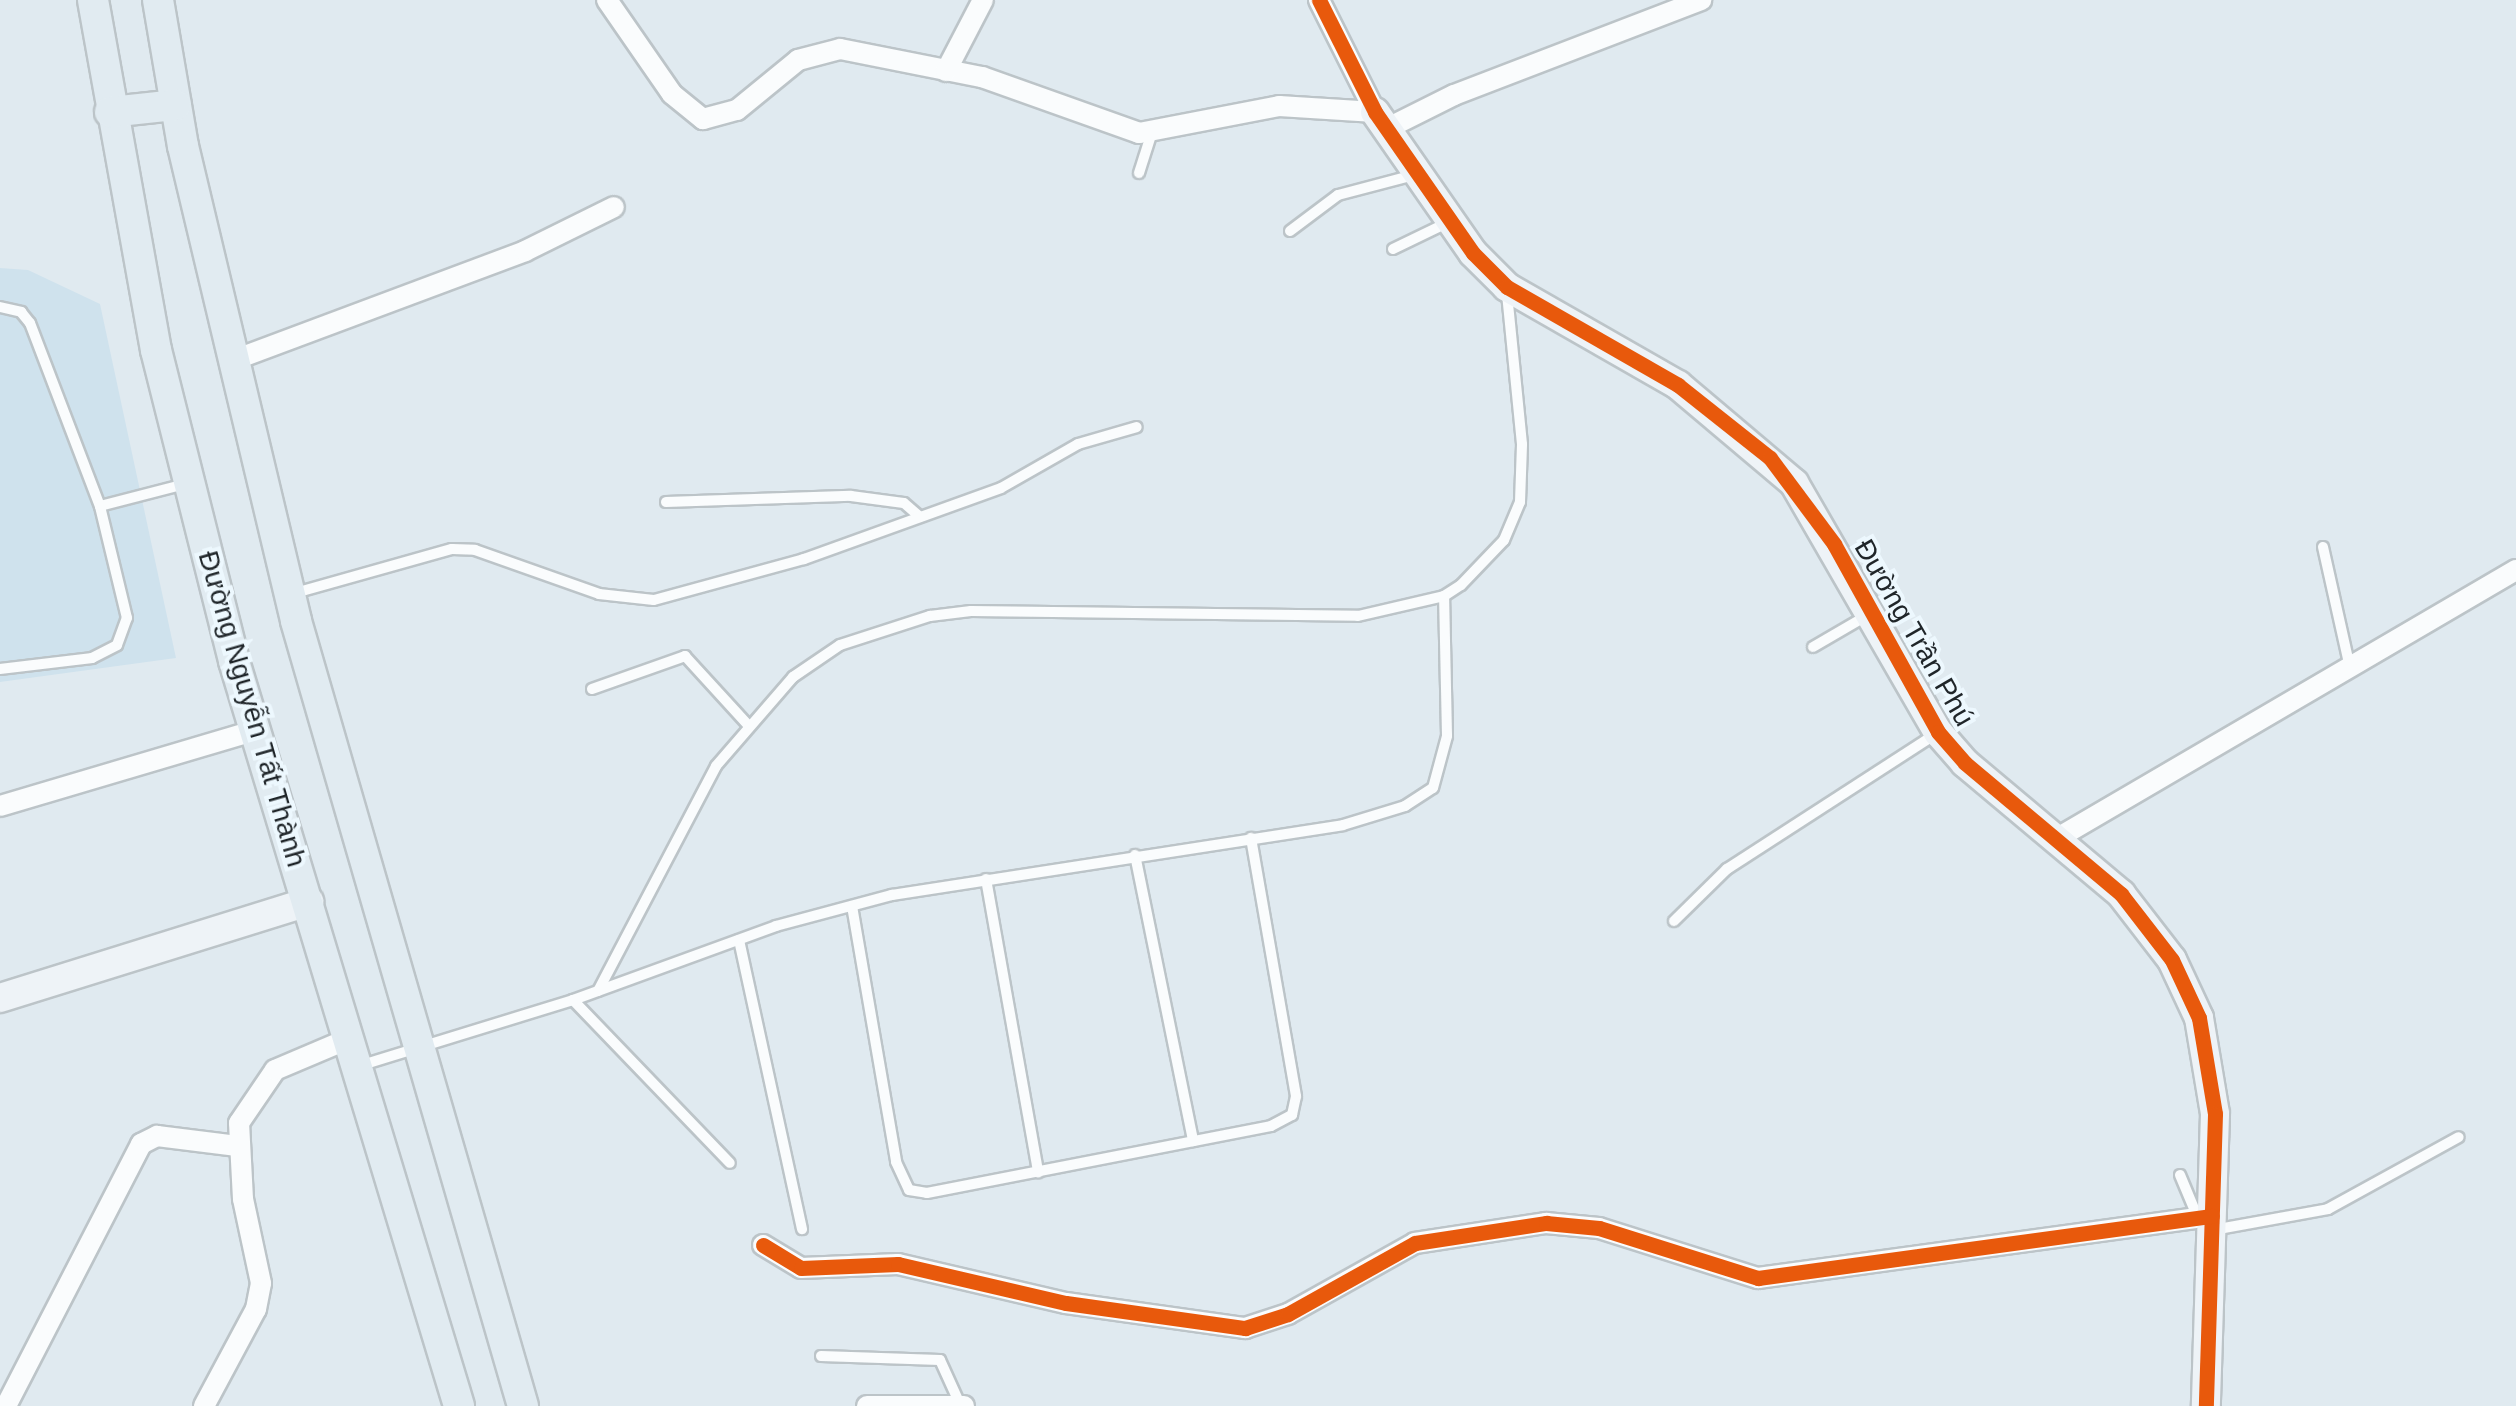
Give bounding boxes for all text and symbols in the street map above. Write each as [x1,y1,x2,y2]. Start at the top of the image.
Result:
street label: Đường Trần Phú [1847,534,1981,732]
street label: Đường Nguyễn Tất Thành [191,547,313,871]

